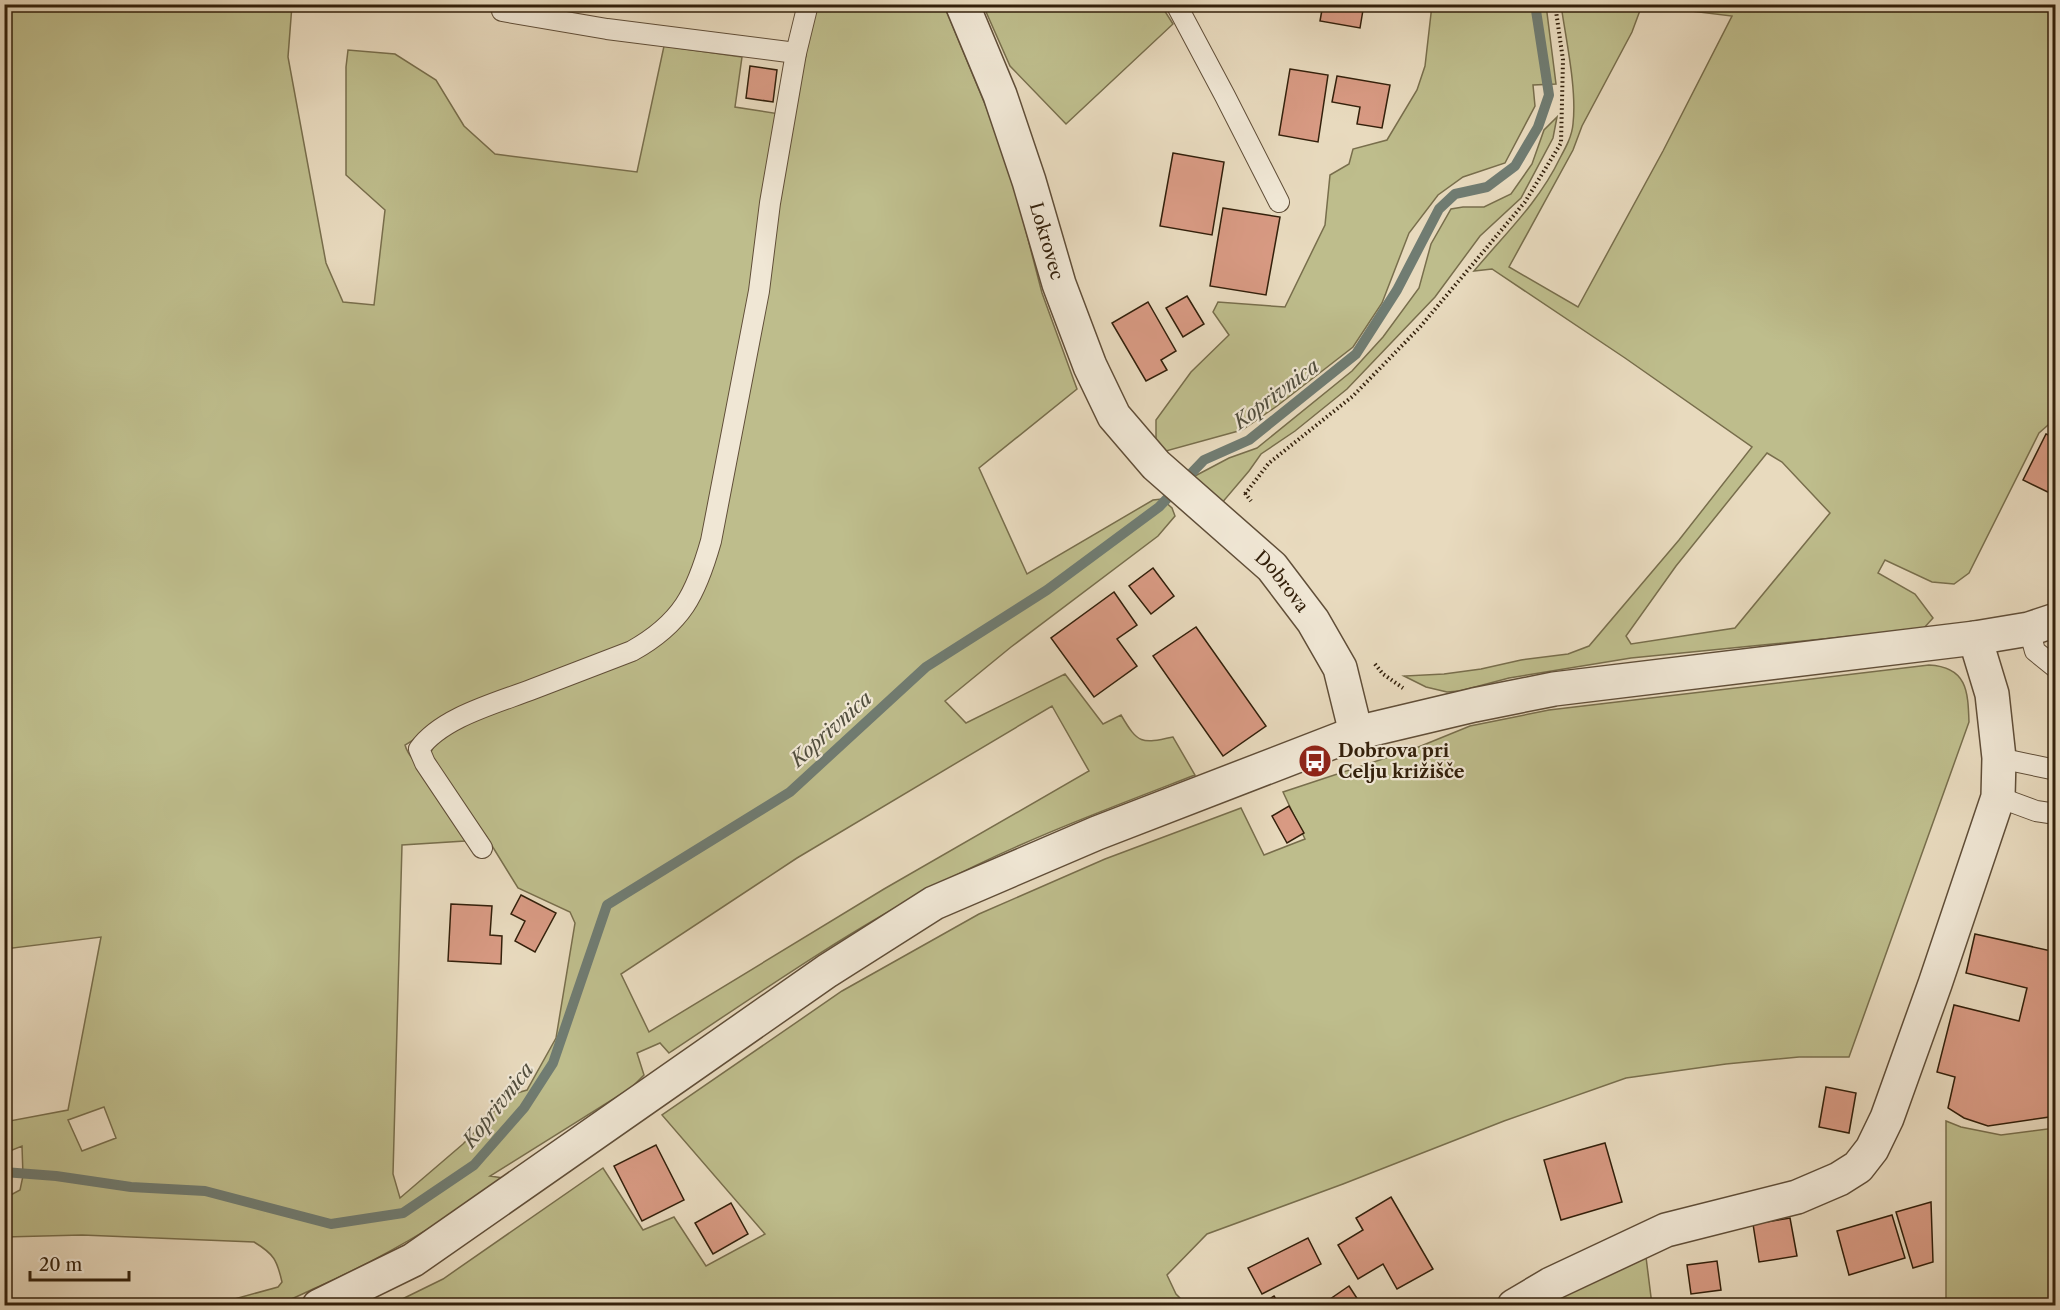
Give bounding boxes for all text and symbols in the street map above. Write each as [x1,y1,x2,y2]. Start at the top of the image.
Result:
street label: Lokrovec [1025,200,1068,283]
water label: Koprivnica [1227,354,1324,435]
street label: Dobrova [1250,546,1314,617]
water label: Koprivnica [784,686,877,773]
place label: Dobrova pri Celju križišče [1338,740,1465,783]
bus stop icon: Dobrova pri Celju križišče [1297,743,1333,779]
water label: Koprivnica [456,1058,539,1154]
scale bar [30,1244,129,1282]
text: 20 m [39,1254,83,1276]

